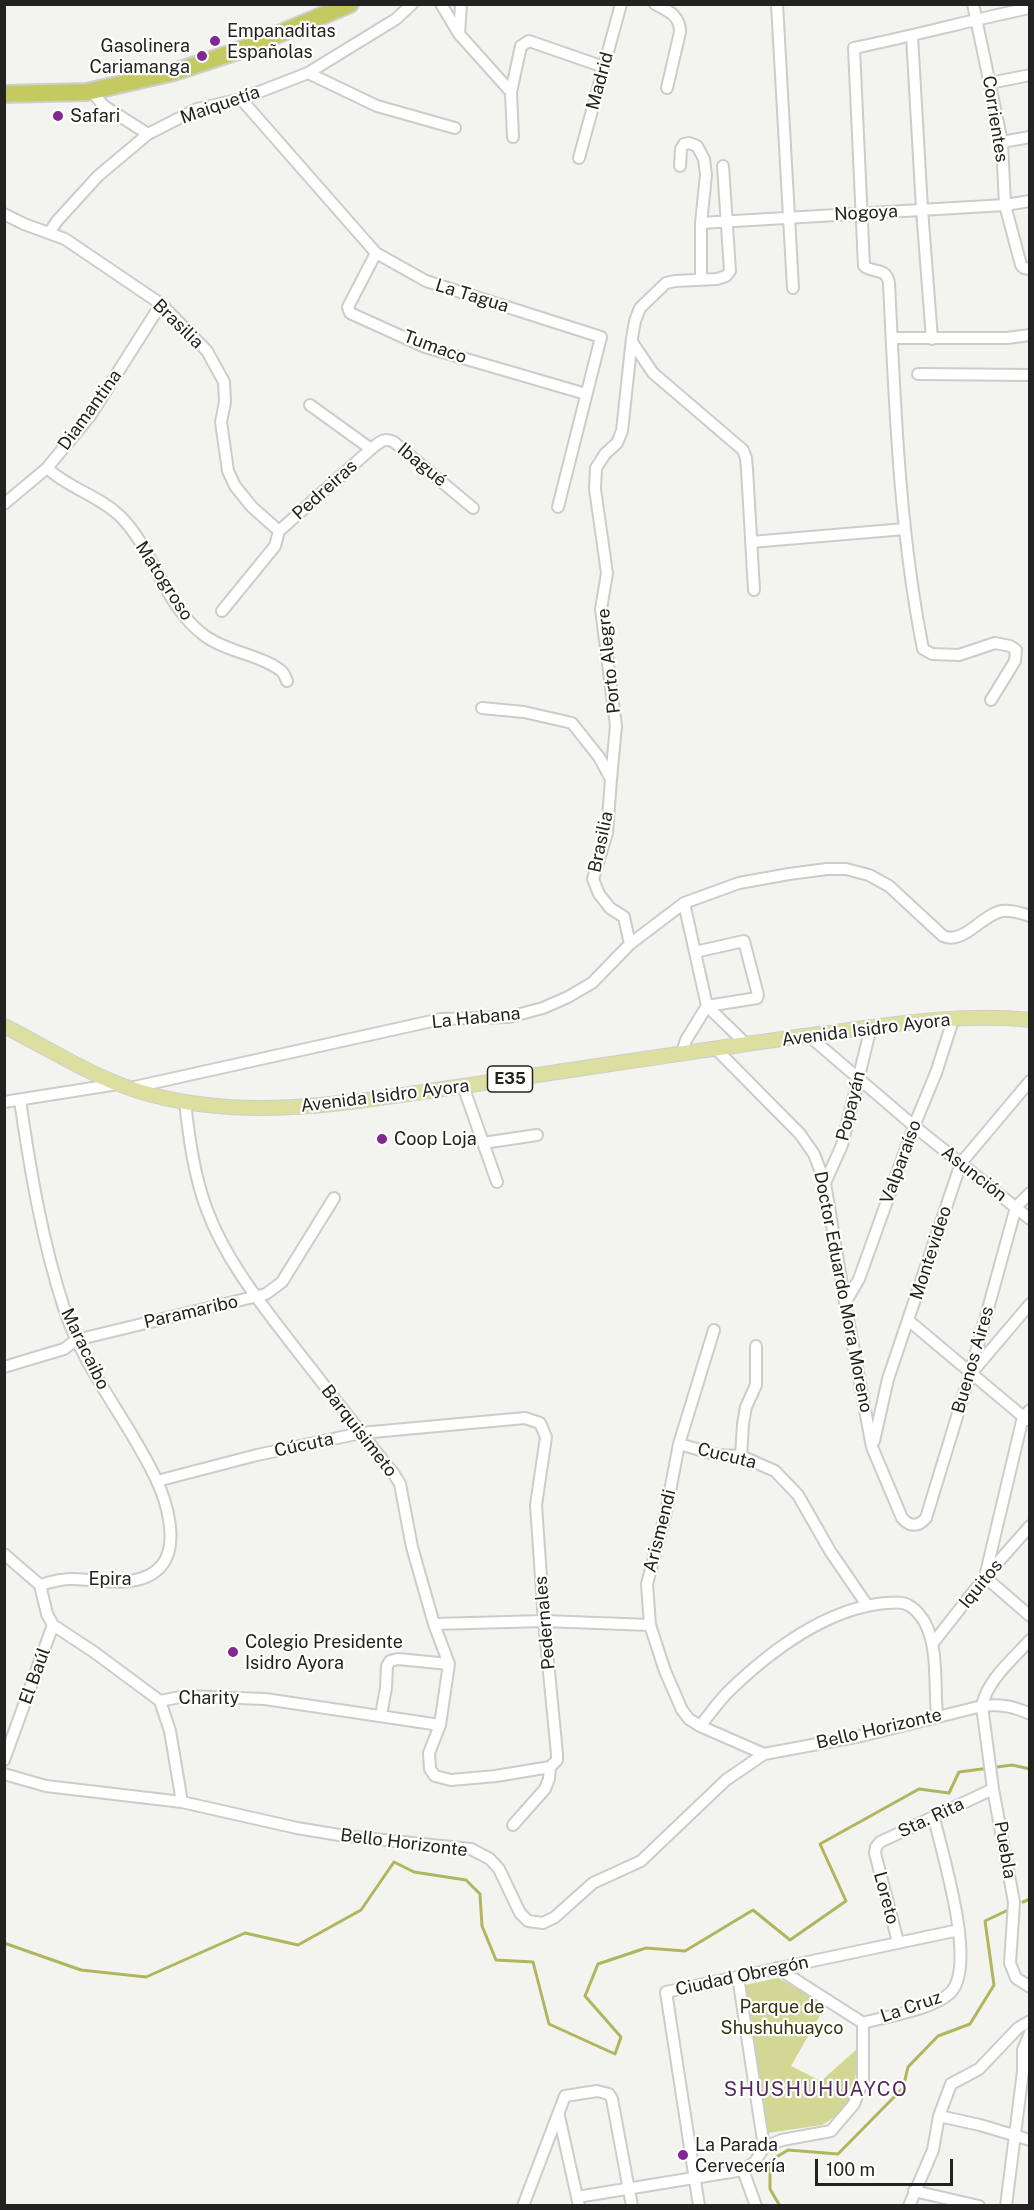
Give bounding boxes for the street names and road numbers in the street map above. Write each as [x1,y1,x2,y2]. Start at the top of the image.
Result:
street label: Madrid [582,50,618,112]
street label: Corrientes [978,74,1012,164]
street label: Maiquetía [177,81,263,129]
street label: Nogoya [834,201,898,225]
street label: La Tagua [433,275,511,317]
street label: Brasilia [148,295,208,353]
street label: Tumaco [400,326,470,368]
street label: Diamantina [54,366,126,454]
street label: Ibagué [393,439,451,491]
street label: Pedreiras [288,455,362,525]
street label: Matogroso [130,537,198,625]
street label: Porto Alegre [593,607,625,715]
street label: Brasilia [584,809,618,875]
street label: La Habana [431,1003,521,1033]
street label: Avenida Isidro Ayora [780,1009,952,1051]
road number: E35 [488,1066,532,1092]
street label: Popayán [832,1069,870,1143]
street label: Avenida Isidro Ayora [299,1075,471,1117]
street label: Valparaíso [876,1117,926,1207]
street label: Asunción [937,1142,1011,1206]
street label: Doctor Eduardo Mora Moreno [809,1169,877,1415]
street label: Montevideo [906,1203,956,1303]
street label: Paramaribo [142,1291,240,1333]
street label: Buenos Aires [947,1304,999,1416]
street label: Maracaibo [56,1305,114,1393]
street label: Barquisimeto [316,1381,402,1481]
street label: Cúcuta [272,1428,336,1462]
street label: Cucuta [695,1438,759,1474]
street label: Arismendi [639,1487,681,1575]
street label: Iquitos [955,1555,1007,1613]
street label: Epira [89,1568,131,1590]
street label: Pedernales [530,1575,560,1671]
street label: El Baúl [15,1645,55,1707]
street label: Charity [179,1687,239,1709]
street label: Bello Horizonte [814,1704,944,1754]
street label: Sta. Rita [895,1793,967,1843]
street label: Puebla [989,1820,1021,1880]
street label: Bello Horizonte [339,1824,469,1862]
street label: Loreto [869,1869,903,1927]
street label: Ciudad Obregón [674,1951,810,2001]
street label: La Cruz [878,1987,944,2027]

